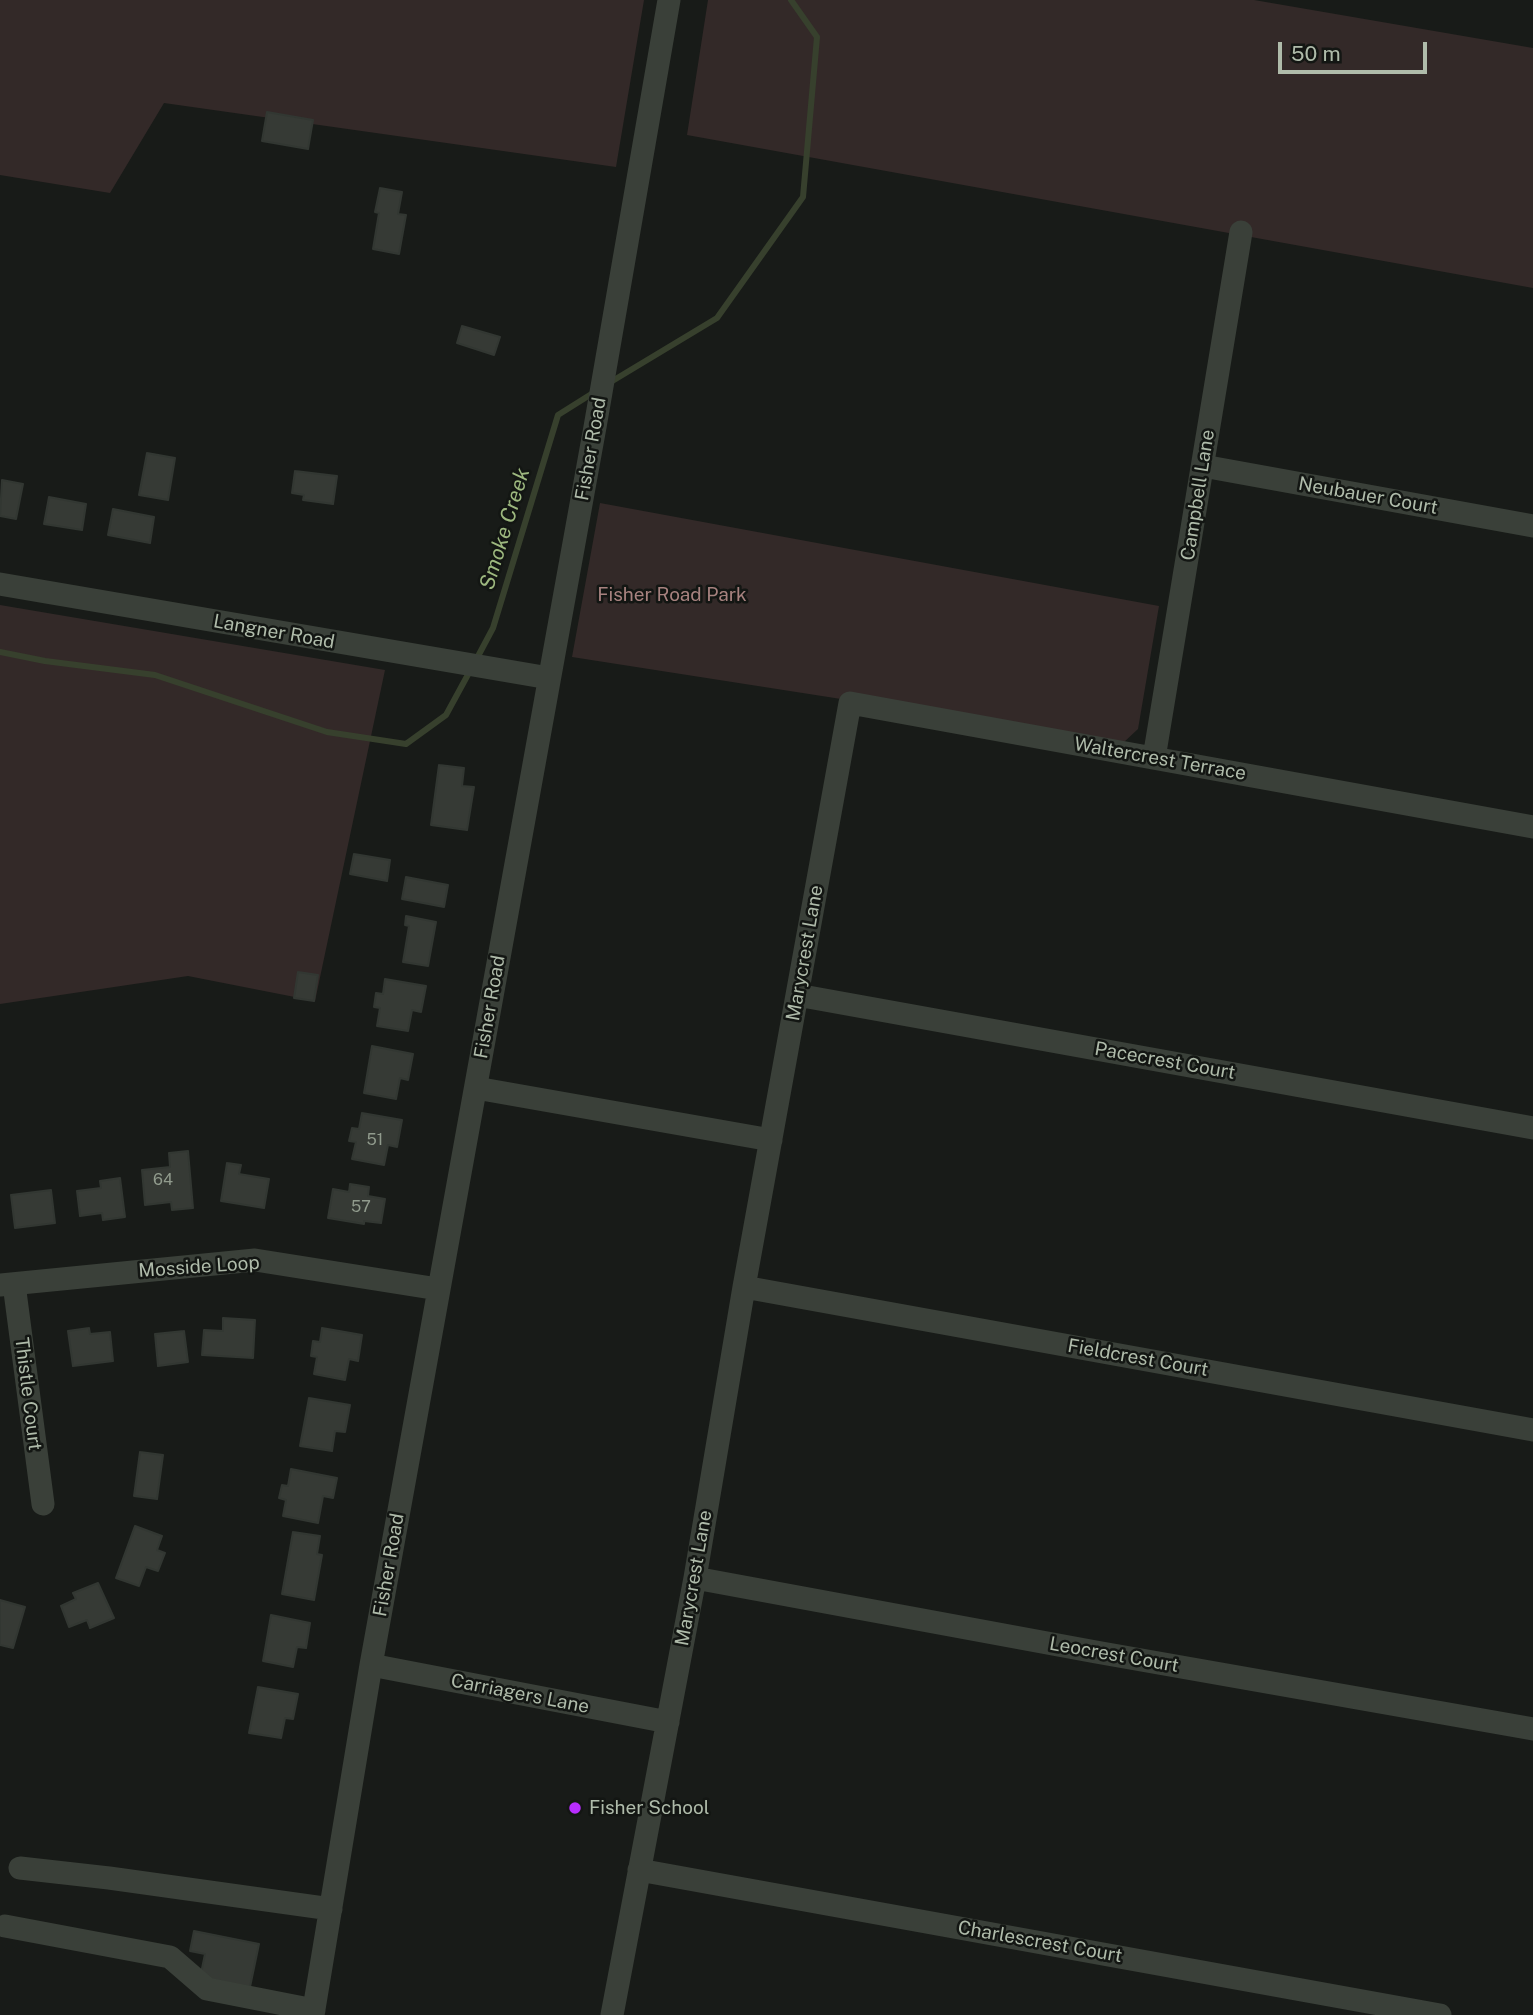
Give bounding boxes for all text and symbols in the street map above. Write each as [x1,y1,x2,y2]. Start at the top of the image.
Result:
scale bar [1281,28,1430,72]
text: 50 m [1291,41,1341,66]
street label: Fisher Road [571,396,611,502]
street label: Campbell Lane [1176,428,1220,562]
water label: Smoke Creek [475,465,535,593]
street label: Neubauer Court [1297,473,1439,519]
park label: Fisher Road Park [597,584,747,606]
street label: Langner Road [212,610,336,654]
street label: Waltercrest Terrace [1072,733,1248,785]
street label: Marycrest Lane [782,883,828,1023]
street label: Fisher Road [470,954,510,1060]
street label: Pacecrest Court [1093,1037,1237,1085]
house number: 51 [367,1130,383,1150]
house number: 64 [153,1170,173,1190]
house number: 57 [351,1197,371,1217]
street label: Mosside Loop [138,1251,260,1283]
street label: Fieldcrest Court [1066,1334,1210,1382]
street label: Thistle Court [10,1336,46,1452]
street label: Marycrest Lane [671,1508,717,1648]
street label: Fisher Road [369,1512,409,1618]
street label: Leocrest Court [1047,1632,1181,1678]
street label: Carriagers Lane [449,1669,591,1719]
place label: Fisher School [589,1797,709,1819]
marker: Fisher School [567,1800,583,1816]
street label: Charlescrest Court [956,1916,1124,1968]

